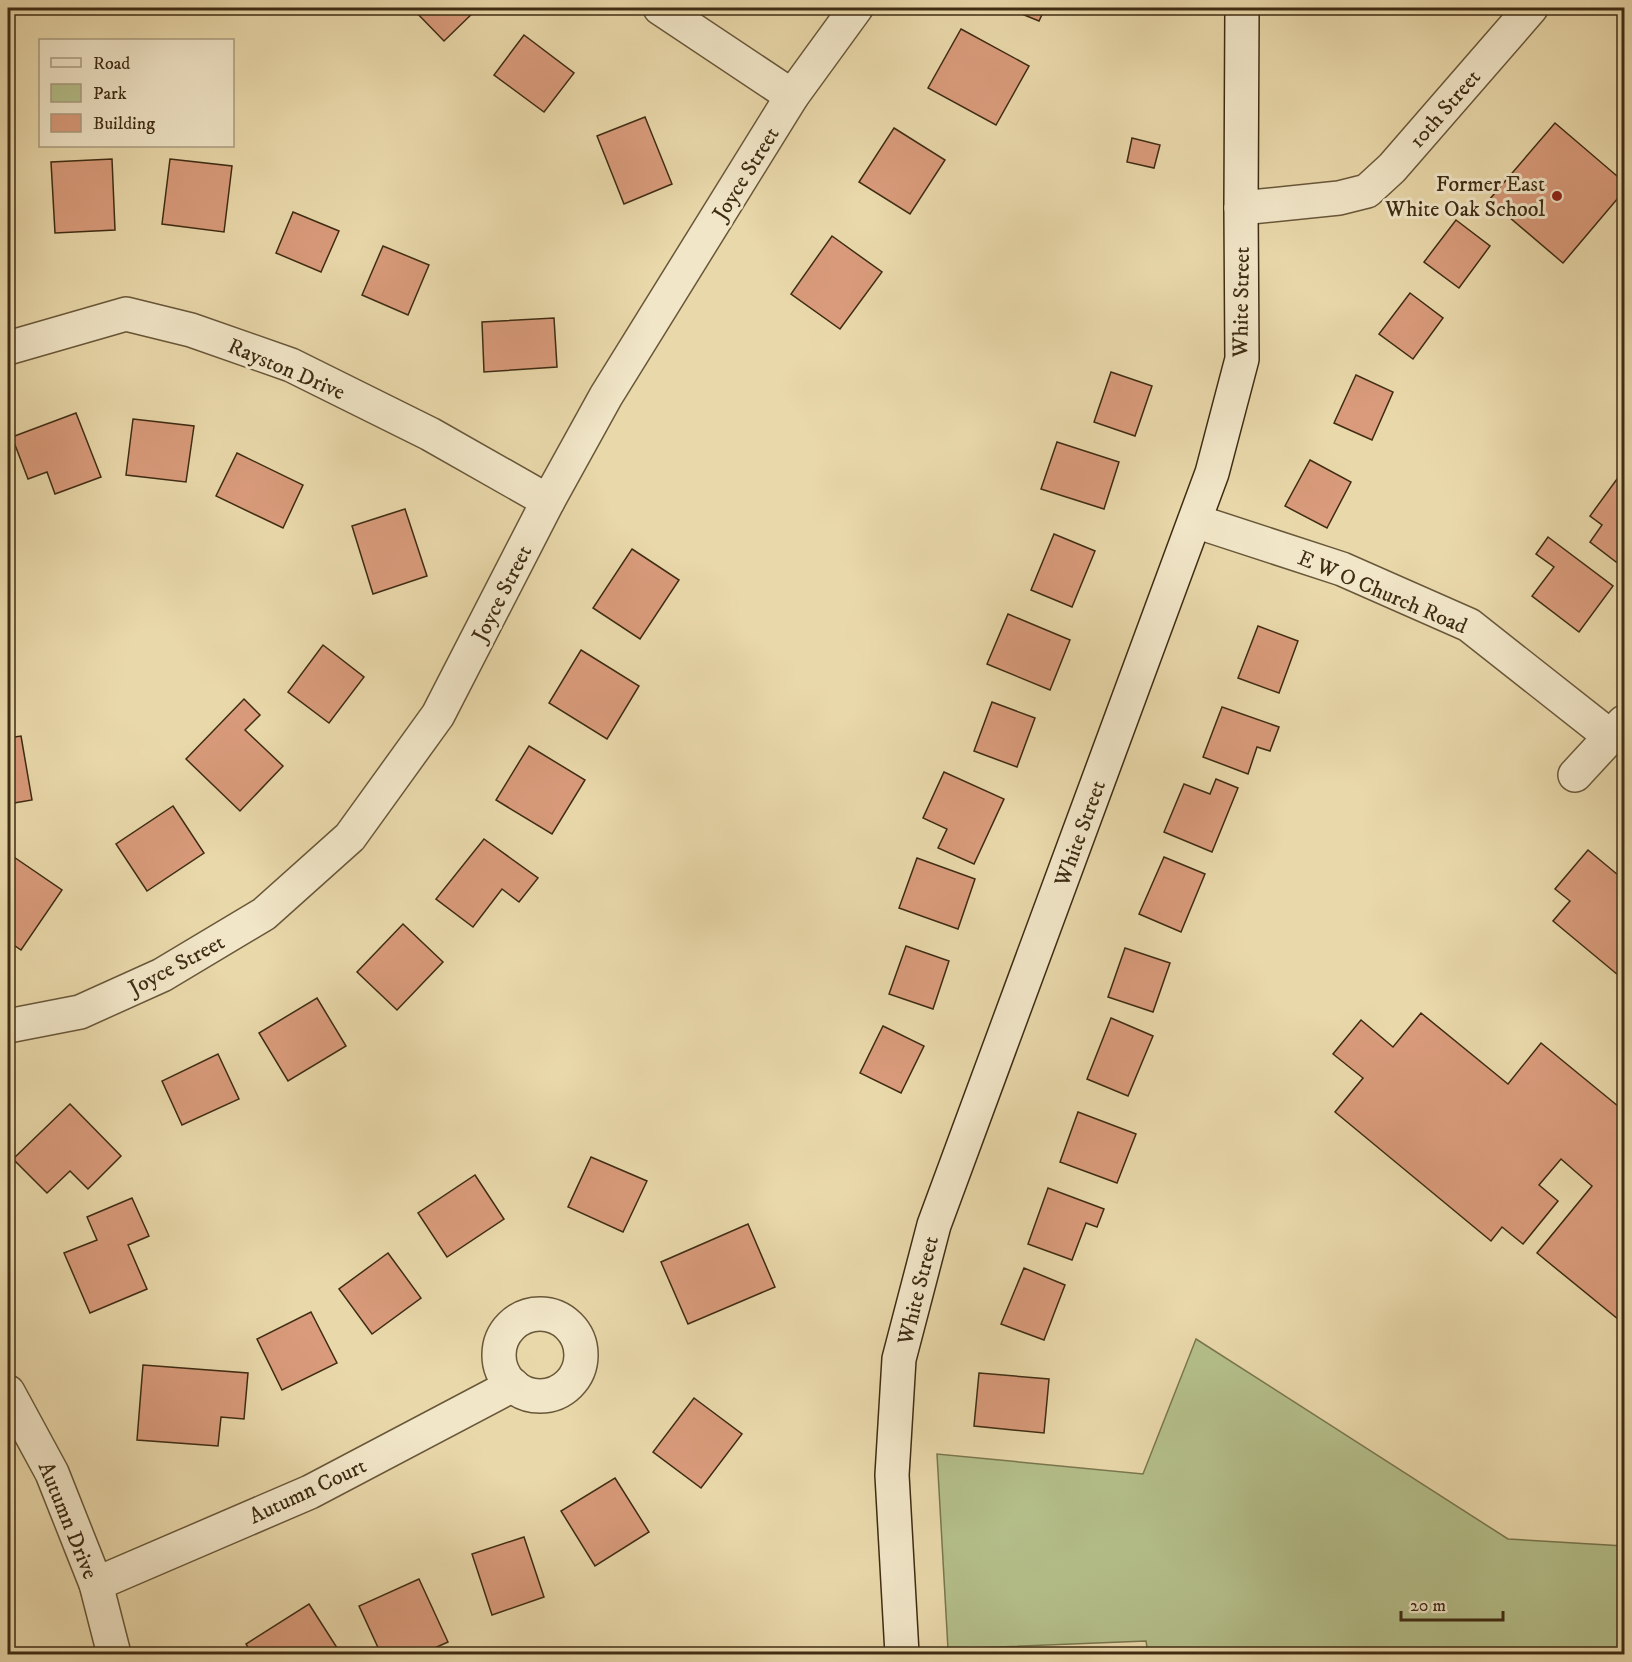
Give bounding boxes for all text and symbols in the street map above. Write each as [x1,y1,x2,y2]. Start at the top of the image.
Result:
legend [39,39,234,147]
text: Road [93,53,130,75]
street label: 10th Street [1404,64,1487,154]
text: Park [93,83,127,105]
text: Building [93,113,155,135]
street label: Joyce Street [706,122,785,227]
place label: Former East White Oak School [1384,171,1545,223]
marker: Former East White Oak School [1550,189,1564,203]
street label: White Street [1227,246,1256,359]
street label: Rayston Drive [224,333,349,406]
street label: Joyce Street [466,541,538,648]
street label: E W O Church Road [1294,544,1471,640]
street label: White Street [1048,777,1112,891]
street label: Joyce Street [122,929,229,1003]
street label: White Street [892,1233,945,1348]
street label: Autumn Court [245,1452,371,1530]
street label: Autumn Drive [32,1458,103,1583]
scale bar [1401,1584,1503,1622]
text: 20 m [1410,1595,1446,1617]

